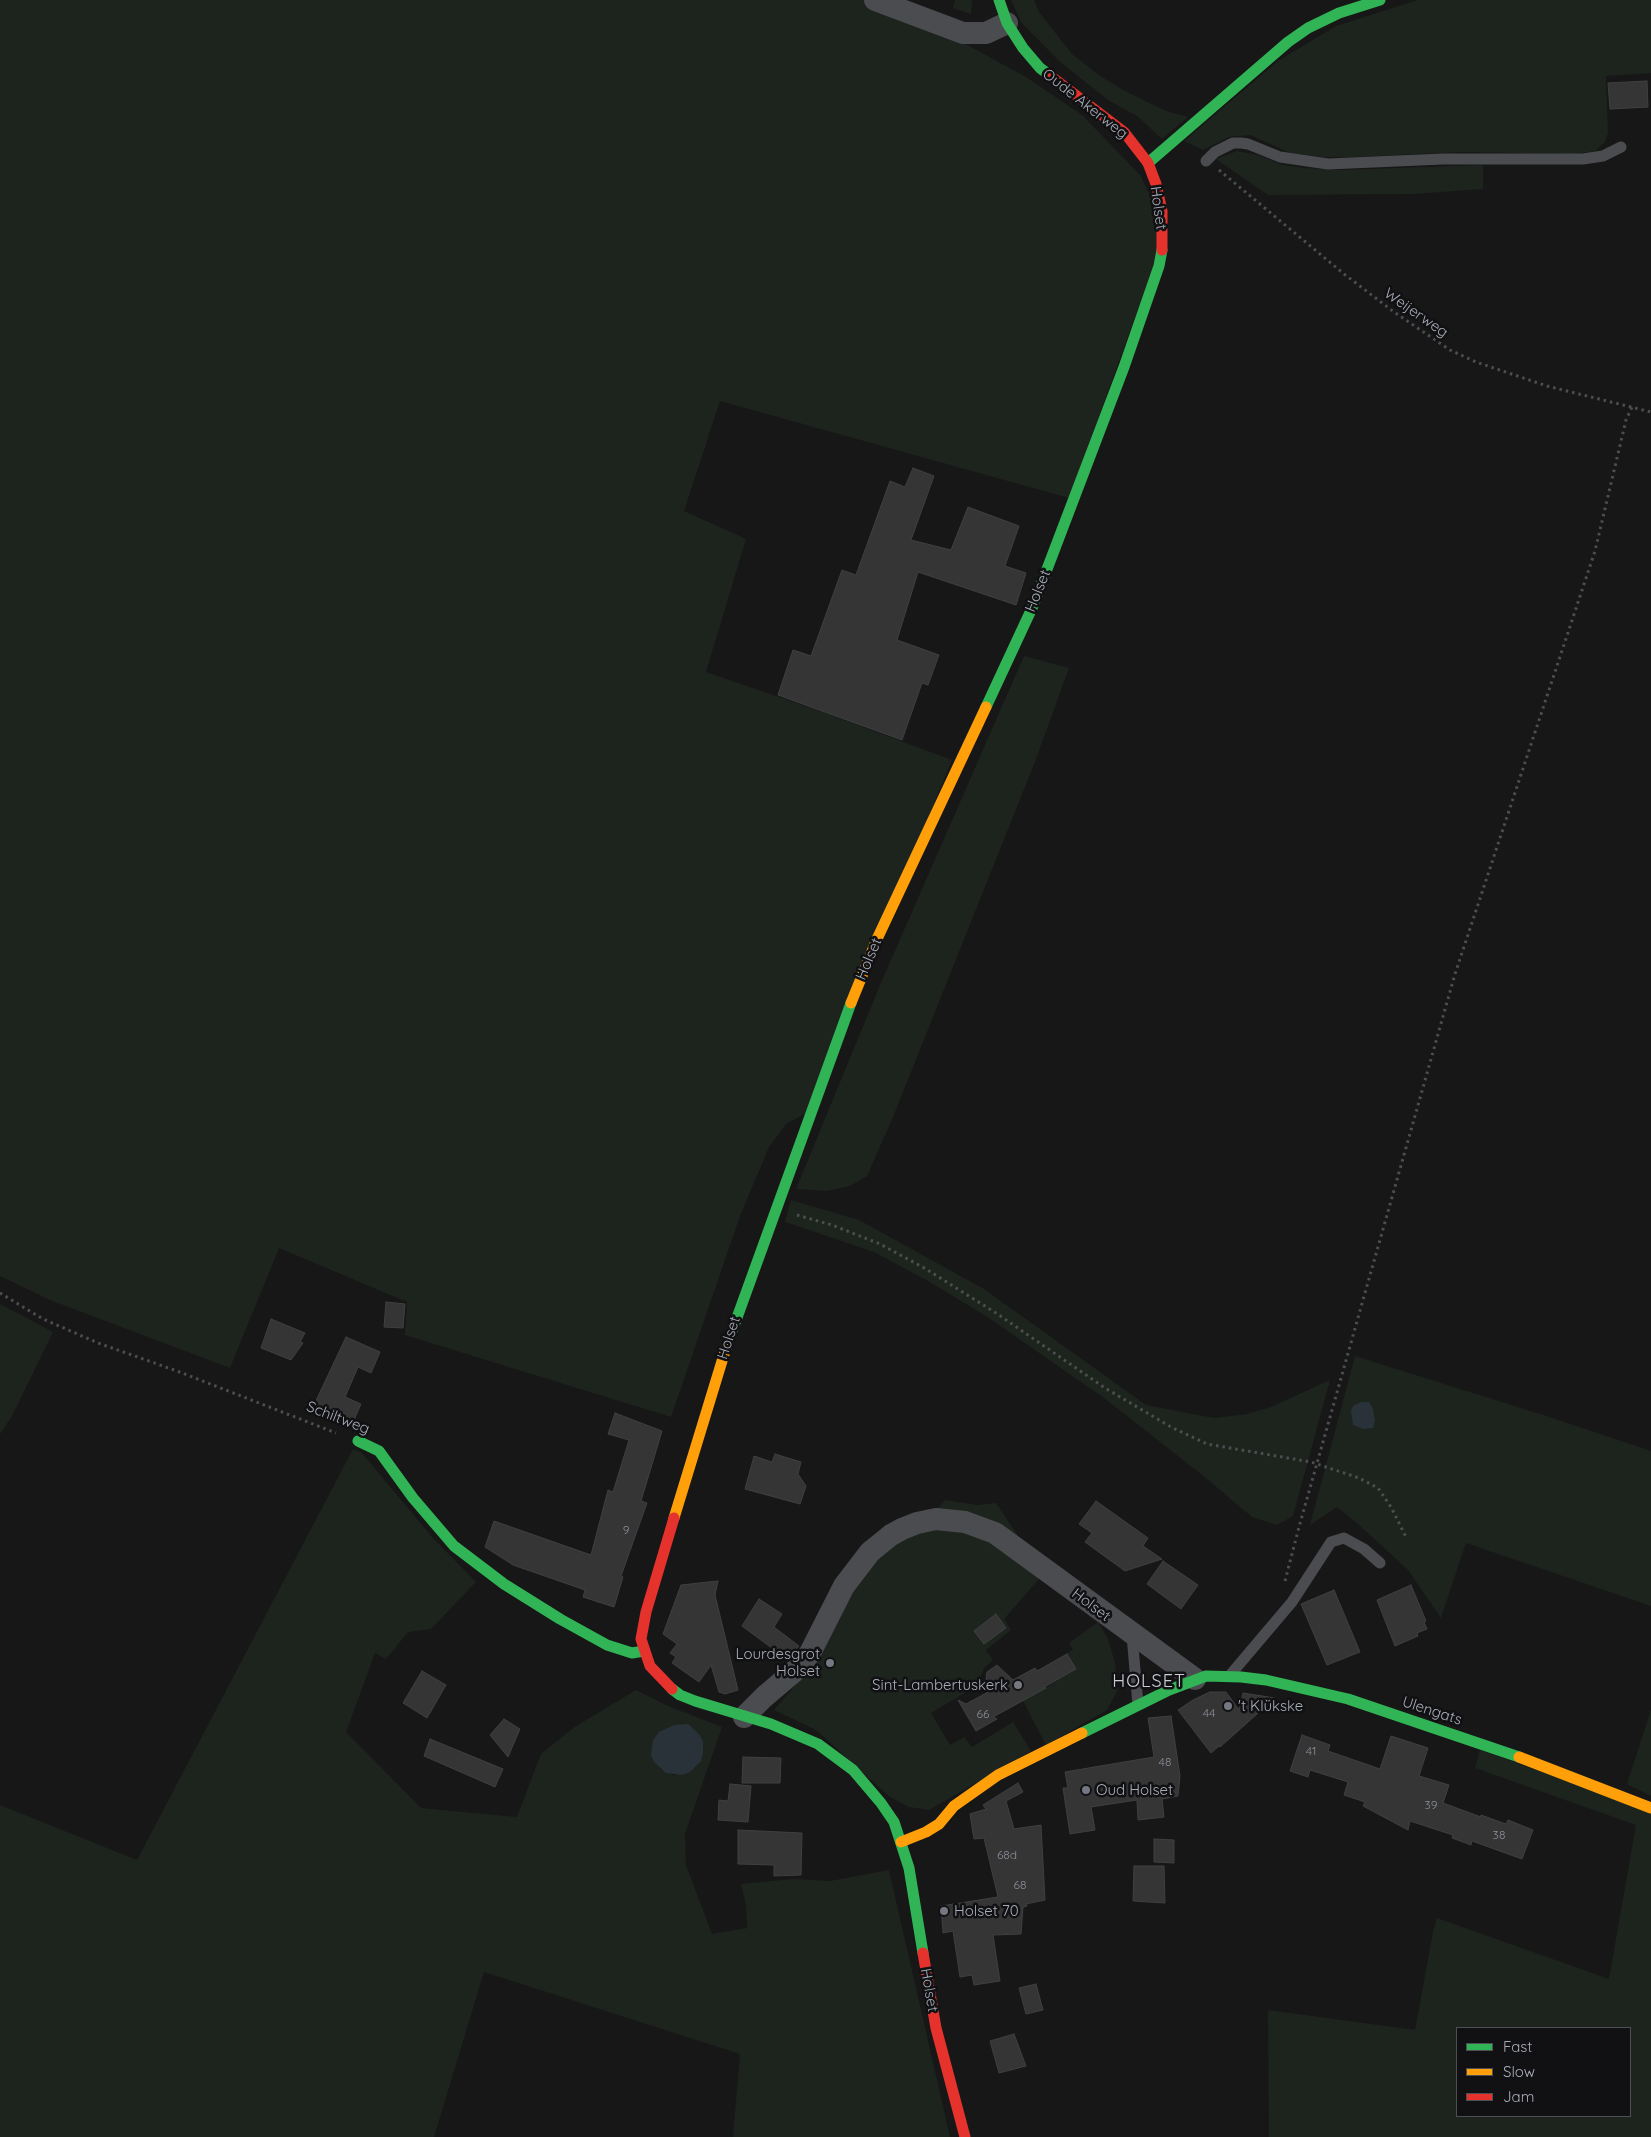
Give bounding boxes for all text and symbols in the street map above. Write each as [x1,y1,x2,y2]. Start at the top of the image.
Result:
street label: Oude Akerweg [1039,65,1131,143]
street label: Holset [1146,185,1170,231]
street label: Weijerweg [1381,284,1451,342]
street label: Holset [1021,567,1055,615]
street label: Holset [852,935,886,983]
street label: Holset [714,1314,744,1362]
street label: Schiltweg [304,1398,372,1438]
house number: 9 [623,1523,629,1537]
street label: Holset [1068,1585,1114,1625]
place label: Lourdesgrot Holset [735,1645,820,1680]
marker: Lourdesgrot Holset [824,1657,836,1669]
district label: HOLSET [1111,1671,1187,1693]
place label: Sint-Lambertuskerk [872,1676,1008,1694]
marker: Sint-Lambertuskerk [1012,1679,1024,1691]
street label: Ulengats [1400,1693,1464,1729]
place label: 't Klükske [1238,1697,1303,1715]
marker: 't Klükske [1222,1700,1234,1712]
house number: 44 [1203,1706,1215,1720]
house number: 66 [977,1707,989,1721]
house number: 41 [1306,1744,1316,1758]
house number: 48 [1159,1755,1171,1769]
place label: Oud Holset [1096,1781,1173,1799]
marker: Oud Holset [1080,1784,1092,1796]
house number: 39 [1425,1798,1437,1812]
house number: 38 [1493,1828,1505,1842]
house number: 68d [997,1848,1017,1862]
house number: 68 [1014,1878,1026,1892]
place label: Holset 70 [954,1902,1019,1920]
marker: Holset 70 [938,1905,950,1917]
street label: Holset [916,1967,942,2013]
legend [1456,2027,1631,2117]
text: Fast [1503,2037,1532,2056]
text: Slow [1503,2062,1535,2081]
text: Jam [1503,2087,1534,2106]

